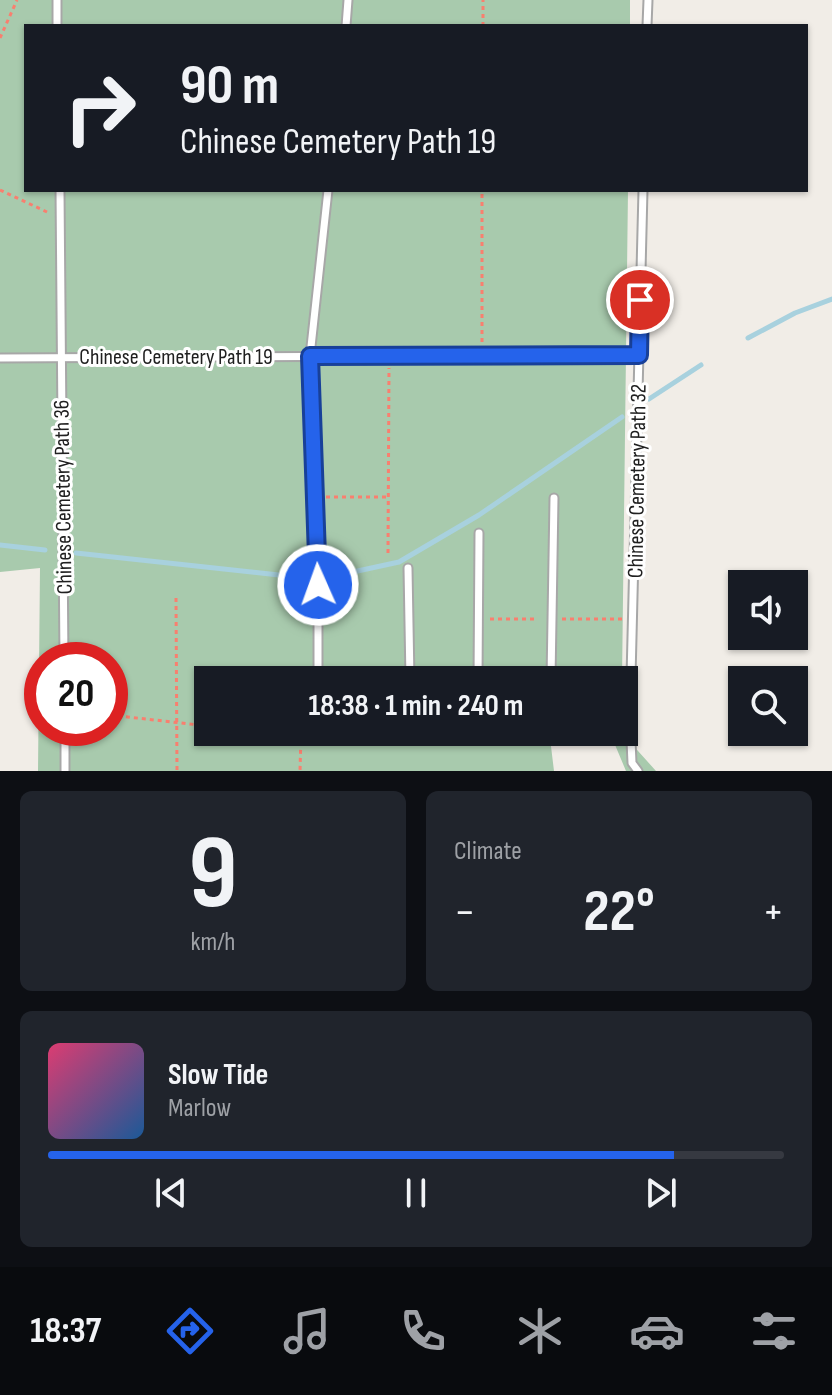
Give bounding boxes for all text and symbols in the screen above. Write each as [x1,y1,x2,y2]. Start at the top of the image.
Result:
text: 90 m [180,53,279,120]
icon: right [48,56,152,160]
text: Chinese Cemetery Path 19 [180,121,496,164]
pin [606,266,674,334]
icon: arrive [618,278,662,322]
street label: Chinese Cemetery Path 19 [79,344,273,371]
street label: Chinese Cemetery Path 32 [622,384,653,578]
street label: Chinese Cemetery Path 36 [48,399,79,595]
position arrow [276,543,360,627]
map controls [728,570,808,746]
button: sound [728,570,808,650]
speed limit sign: 20 [24,642,128,746]
button: search [728,666,808,746]
text: 18:38 · 1 min · 240 m [309,688,523,724]
text: 9 [188,812,238,937]
text: Climate [454,836,522,867]
text: 22° [583,876,655,948]
text: − [454,886,476,939]
text: + [762,886,784,939]
text: km/h [191,927,235,958]
text: Slow Tide [168,1057,268,1093]
text: Marlow [168,1093,231,1124]
icon: previous [149,1171,193,1215]
icon: pause [394,1171,438,1215]
icon: next [639,1171,683,1215]
icon: directions [162,1303,218,1359]
icon: music [279,1303,335,1359]
icon: phone [395,1303,451,1359]
icon: climate [512,1303,568,1359]
icon: car [629,1303,685,1359]
icon: filters [746,1303,802,1359]
text: 18:37 [30,1310,101,1353]

